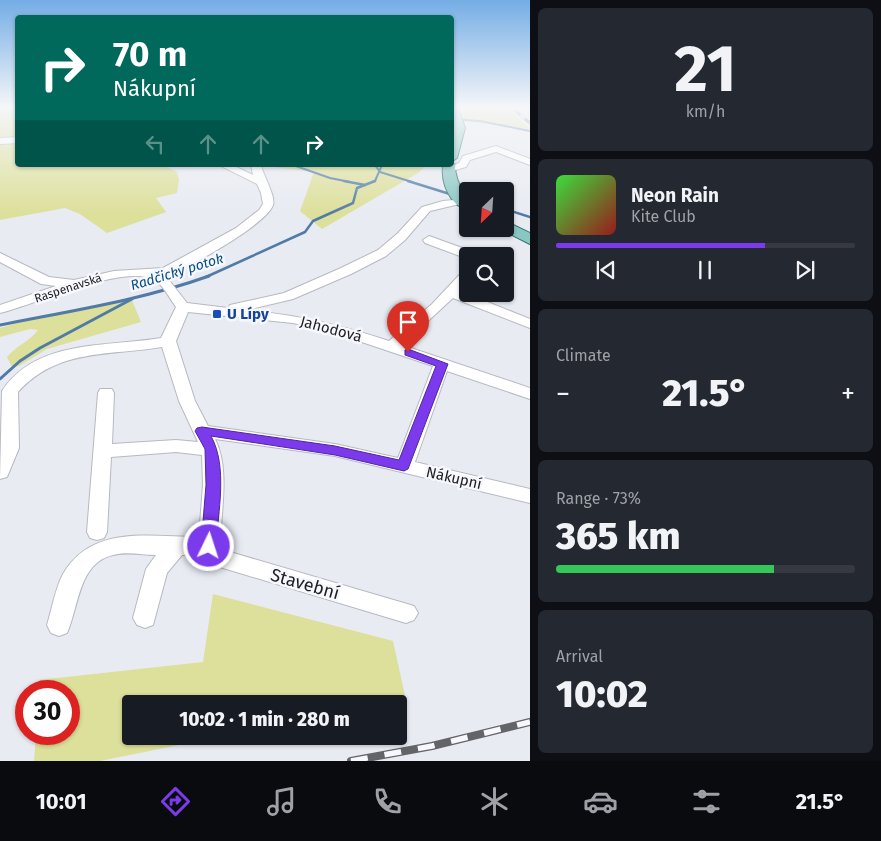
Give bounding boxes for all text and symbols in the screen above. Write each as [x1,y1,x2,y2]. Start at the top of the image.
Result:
text: 21 [674,30,737,108]
text: 70 m [113,33,187,75]
icon: right [30,35,95,100]
text: Nákupní [113,75,196,102]
text: km/h [686,102,725,121]
icon: left [141,130,169,158]
icon: ahead [194,130,222,158]
icon: ahead [247,130,275,158]
icon: right [300,130,328,158]
north arrow [459,182,514,238]
map controls [459,182,514,302]
text: Neon Rain [631,184,719,207]
text: Kite Club [631,207,696,226]
button: search [459,247,514,302]
water label: Radčický potok [129,250,226,294]
icon: previous [592,256,620,284]
icon: pause [691,256,719,284]
icon: next [791,256,819,284]
street label: Raspenavská [32,271,104,305]
pin [387,301,429,352]
place label: U Lípy [227,305,269,323]
marker: U Lípy [211,308,223,320]
icon: arrive [394,308,422,336]
street label: Jahodová [298,312,364,346]
text: Climate [556,346,611,365]
text: 21.5° [662,370,749,416]
text: − [556,377,570,410]
text: + [841,377,855,410]
street label: Nákupní [424,463,484,493]
text: Range · 73% [556,489,641,508]
text: 365 km [556,513,680,559]
position arrow [182,519,234,571]
street label: Stavební [268,564,342,604]
text: Arrival [556,647,603,666]
text: 10:02 [556,671,648,717]
speed limit sign: 30 [15,680,80,745]
text: 10:02 · 1 min · 280 m [179,708,350,731]
icon: directions [158,784,193,819]
icon: music [264,784,299,819]
icon: phone [370,784,405,819]
icon: climate [477,784,512,819]
icon: car [583,784,618,819]
icon: filters [689,784,724,819]
text: 10:01 [36,788,87,815]
text: 21.5° [796,788,845,815]

